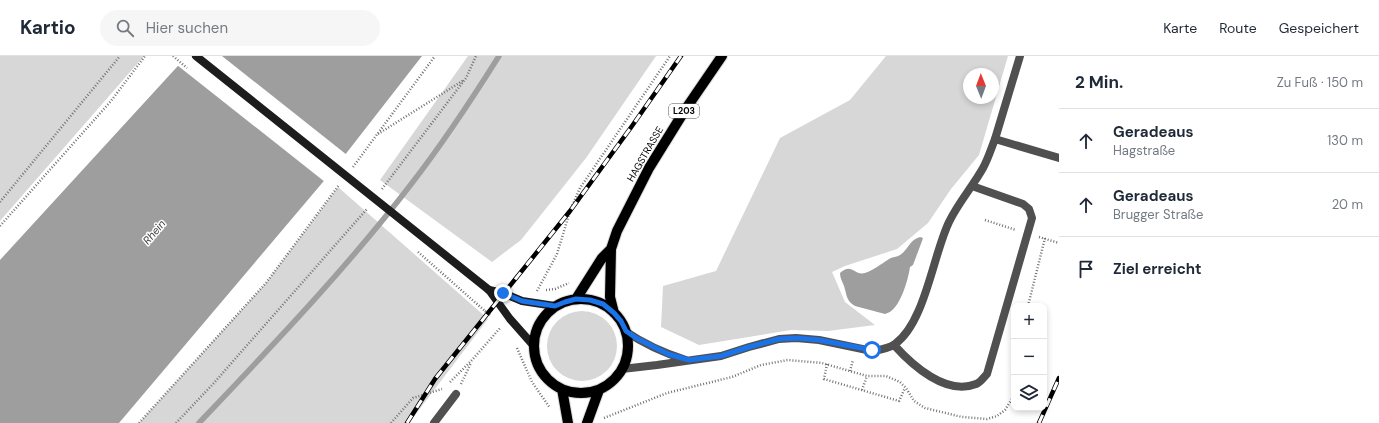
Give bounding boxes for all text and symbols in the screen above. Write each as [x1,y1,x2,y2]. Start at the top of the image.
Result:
search box [100,10,380,46]
text: Kartio [20,15,76,40]
icon: search [114,17,136,39]
text: Hier suchen [146,18,228,38]
text: Karte [1163,19,1197,37]
text: Route [1219,19,1257,37]
text: Gespeichert [1279,19,1359,37]
north arrow [963,68,999,104]
text: 2 Min. [1075,71,1123,93]
text: Zu Fuß · 150 m [1277,74,1363,91]
road number: L203 [669,104,699,118]
text: Geradeaus [1113,122,1194,142]
street label: HAGSTRASSE [624,124,666,184]
icon: ahead [1075,130,1097,152]
text: 130 m [1327,132,1363,149]
text: Hagstraße [1113,142,1175,159]
text: Geradeaus [1113,186,1194,206]
icon: ahead [1075,194,1097,216]
text: 20 m [1332,196,1363,213]
text: Brugger Straße [1113,206,1203,223]
water label: Rhein [140,217,168,247]
icon: arrive [1075,258,1097,280]
text: Ziel erreicht [1113,259,1202,279]
route end [494,284,512,302]
map controls [1011,303,1047,411]
button: + [1011,303,1047,339]
button: − [1011,339,1047,375]
route start [863,341,881,359]
button: layers [1011,375,1047,411]

